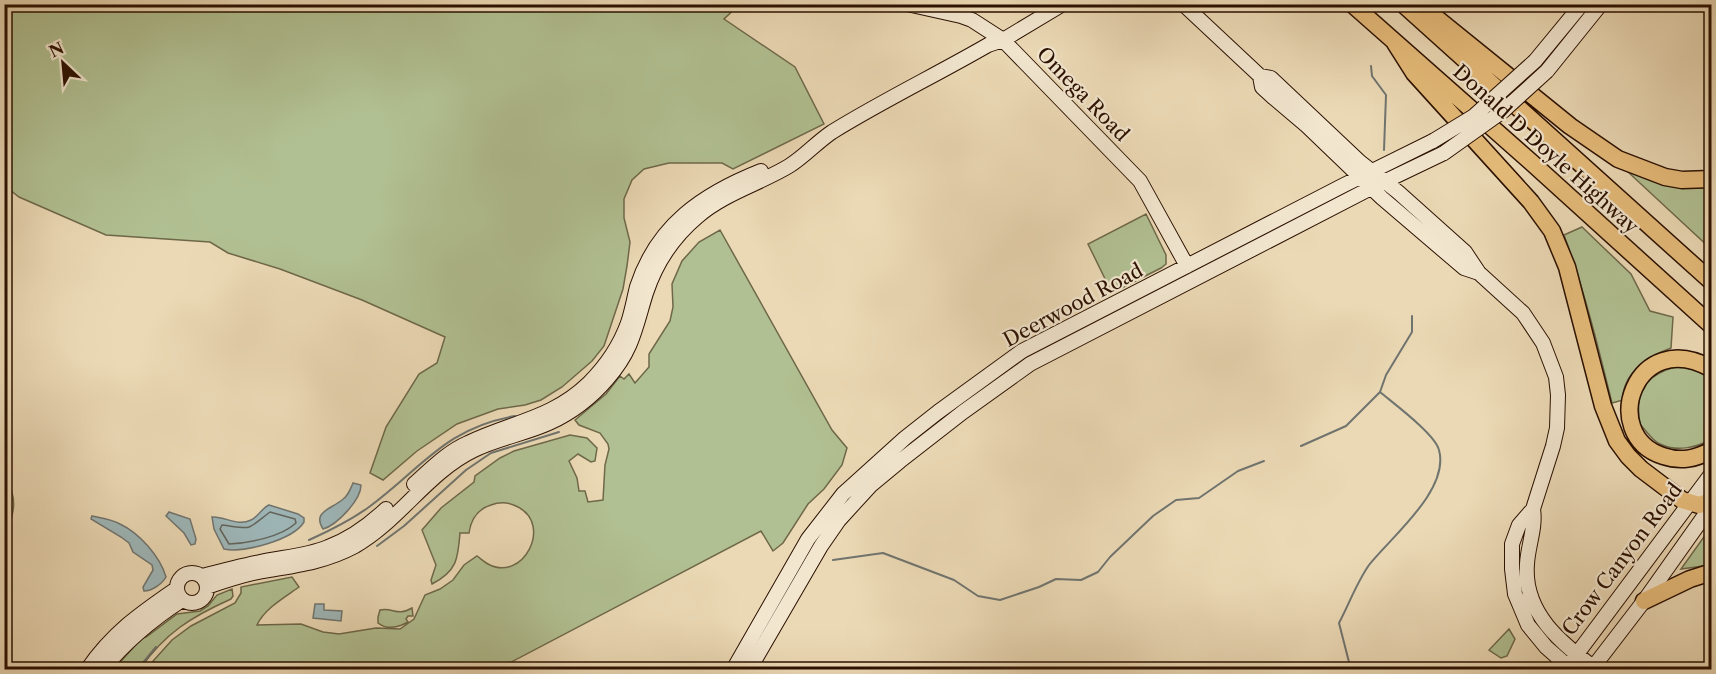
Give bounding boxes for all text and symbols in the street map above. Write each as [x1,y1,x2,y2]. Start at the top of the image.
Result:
north arrow [33,33,93,93]
text: N [46,37,67,62]
street label: Omega Road [1032,42,1134,146]
street label: Donald D Doyle Highway [1448,59,1644,239]
street label: Deerwood Road [999,258,1147,352]
street label: Crow Canyon Road [1557,478,1687,640]

